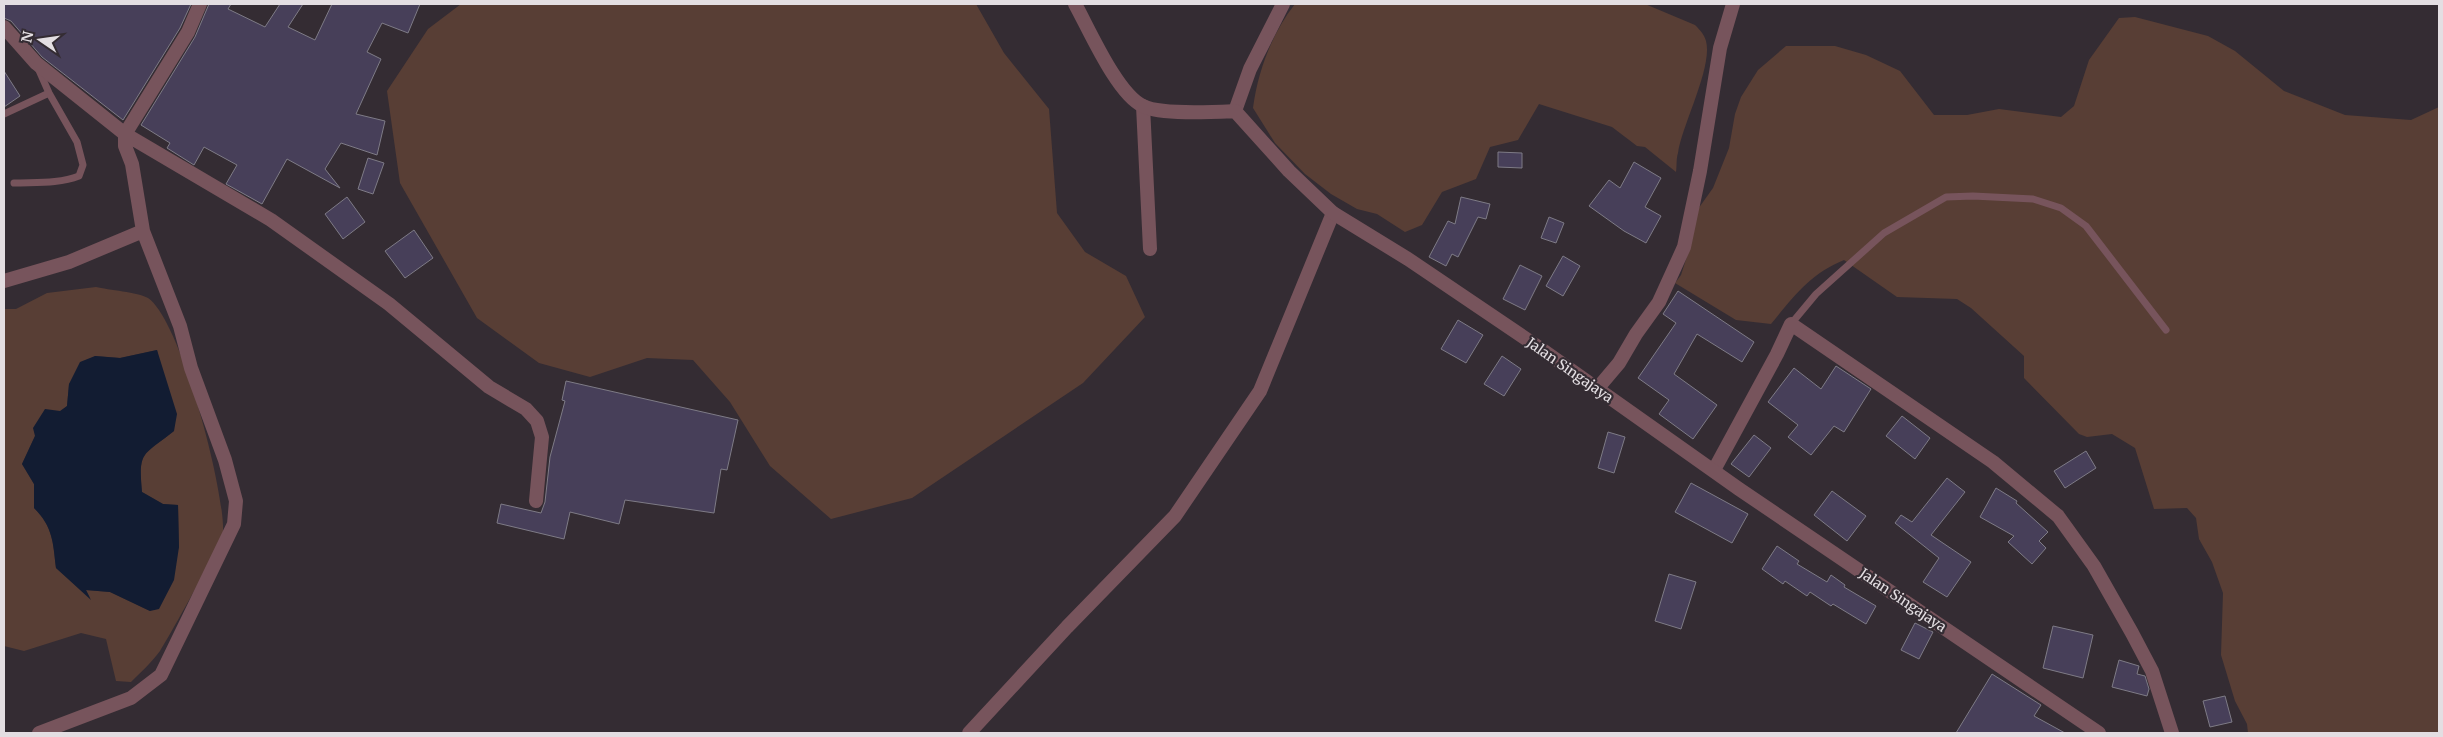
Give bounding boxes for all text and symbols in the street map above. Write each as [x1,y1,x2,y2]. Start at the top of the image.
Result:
north arrow [15,15,65,65]
text: N [17,30,37,44]
street label: Jalan Singajaya [1522,333,1617,407]
street label: Jalan Singajaya [1855,564,1950,636]

